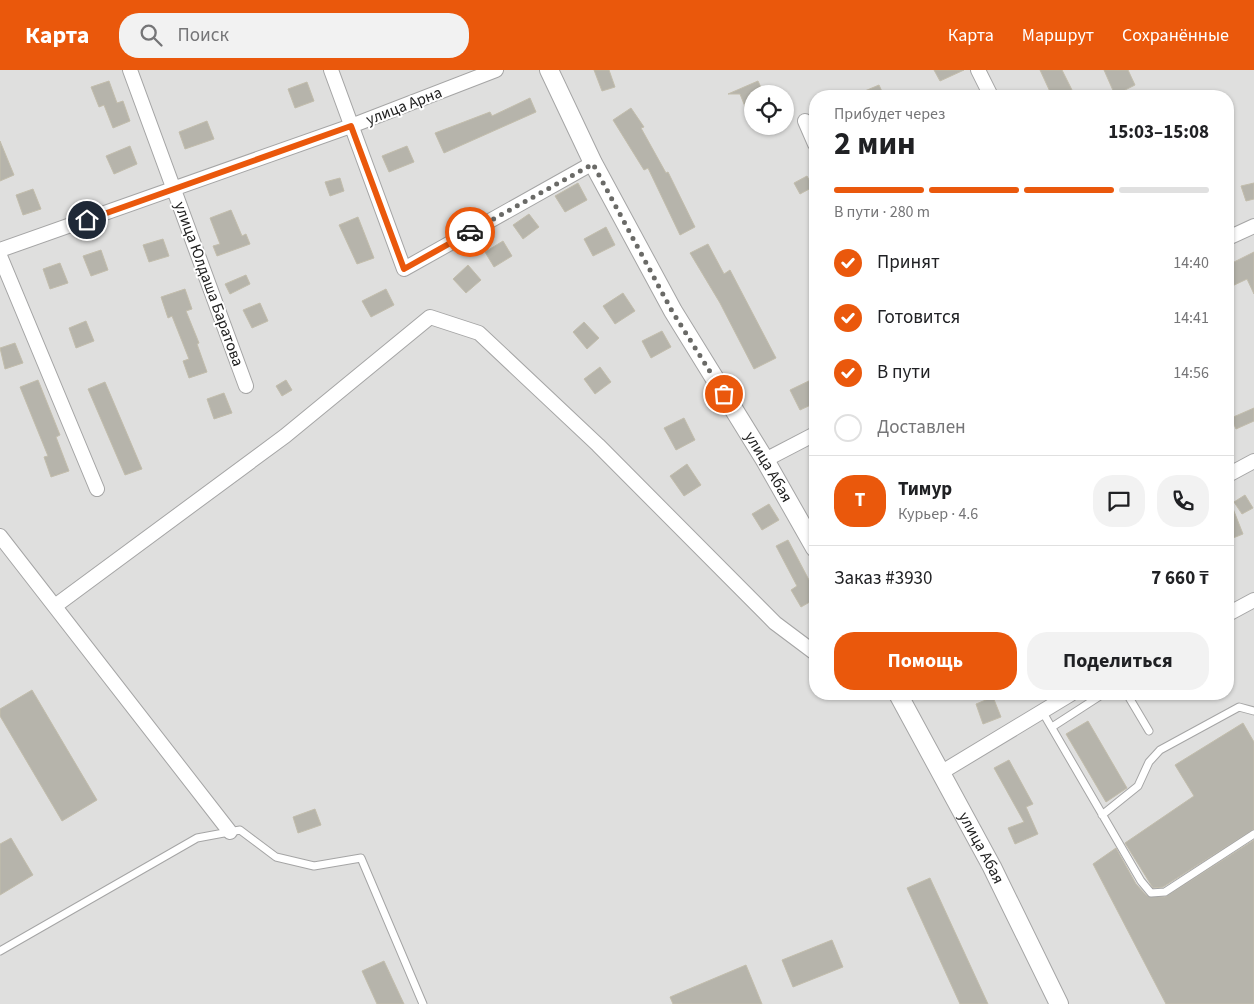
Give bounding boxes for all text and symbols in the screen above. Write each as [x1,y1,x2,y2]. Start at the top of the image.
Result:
search box [119,13,469,58]
text: Карта [25,18,89,53]
icon: search [137,21,165,49]
text: Поиск [177,22,229,49]
text: Карта [948,23,994,48]
text: Маршрут [1022,23,1094,48]
text: Сохранённые [1122,23,1229,48]
street label: улица Арна [363,81,445,131]
map controls [744,85,794,135]
button: locate [744,85,794,135]
text: Прибудет через [834,103,945,125]
text: 15:03–15:08 [1108,119,1209,146]
text: 2 мин [834,121,916,167]
pin [66,199,108,241]
street label: улица Юлдаша Баратова [169,199,249,369]
text: В пути · 280 m [834,201,930,223]
icon: home [73,206,101,234]
courier [445,207,495,257]
icon: car [456,218,484,246]
icon: check [834,249,862,277]
text: Принят [877,249,940,276]
text: 14:40 [1173,252,1209,274]
icon: check [834,304,862,332]
text: Готовится [877,304,960,331]
text: 14:41 [1173,307,1209,329]
icon: check [834,359,862,387]
text: В пути [877,359,931,386]
text: 14:56 [1173,362,1209,384]
pin [703,373,745,415]
icon: bag [710,380,738,408]
text: Доставлен [877,414,966,441]
street label: улица Абая [739,427,798,506]
button: chat [1093,475,1145,527]
button: phone [1157,475,1209,527]
text: Тимур [898,476,952,503]
text: Т [855,487,865,514]
text: Курьер · 4.6 [898,503,978,525]
text: Заказ #3930 [834,565,933,592]
text: 7 660 ₸ [1151,565,1209,592]
button: Помощь [834,632,1017,690]
button: Поделиться [1027,632,1209,690]
street label: улица Абая [953,808,1010,888]

